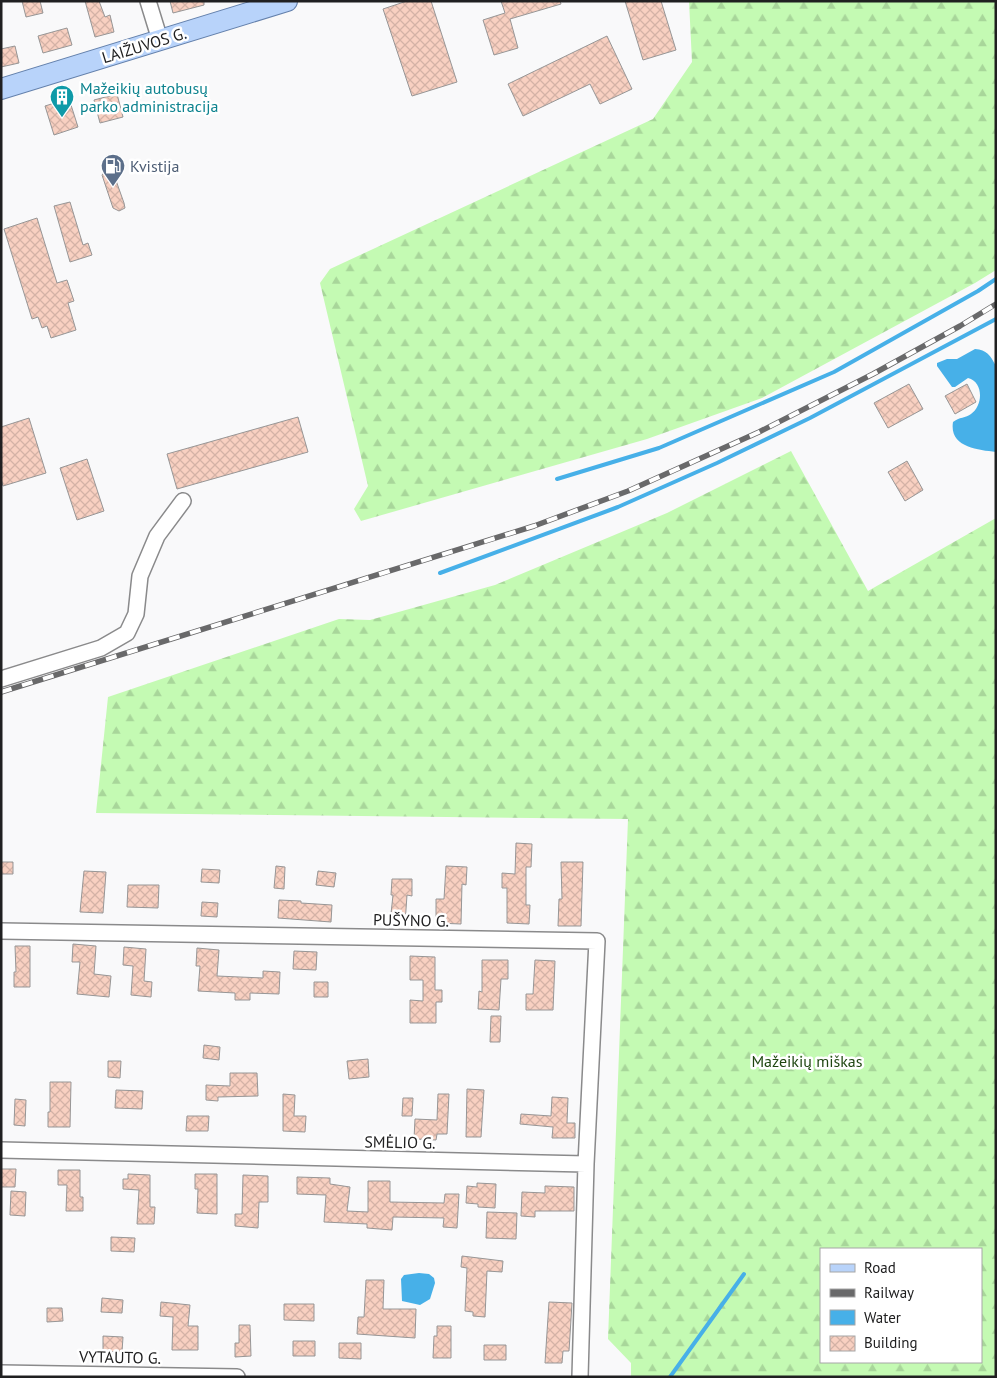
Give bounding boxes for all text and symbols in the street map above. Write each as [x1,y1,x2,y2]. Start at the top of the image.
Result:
street label: LAIŽUVOS G. [99,23,189,67]
place label: Mažeikių autobusų parko administracija [80,78,218,116]
building icon: Mažeikių autobusų parko administracija [49,84,75,118]
fuel station icon: Kvistija [100,153,126,187]
place label: Kvistija [130,156,180,176]
street label: PUŠYNO G. [373,909,449,931]
park label: Mažeikių miškas [751,1051,863,1071]
street label: SMĖLIO G. [364,1131,436,1153]
legend [820,1248,982,1363]
text: Road [864,1258,896,1277]
text: Railway [864,1283,914,1302]
text: Water [864,1308,901,1327]
text: Building [864,1333,918,1352]
street label: VYTAUTO G. [78,1346,161,1368]

